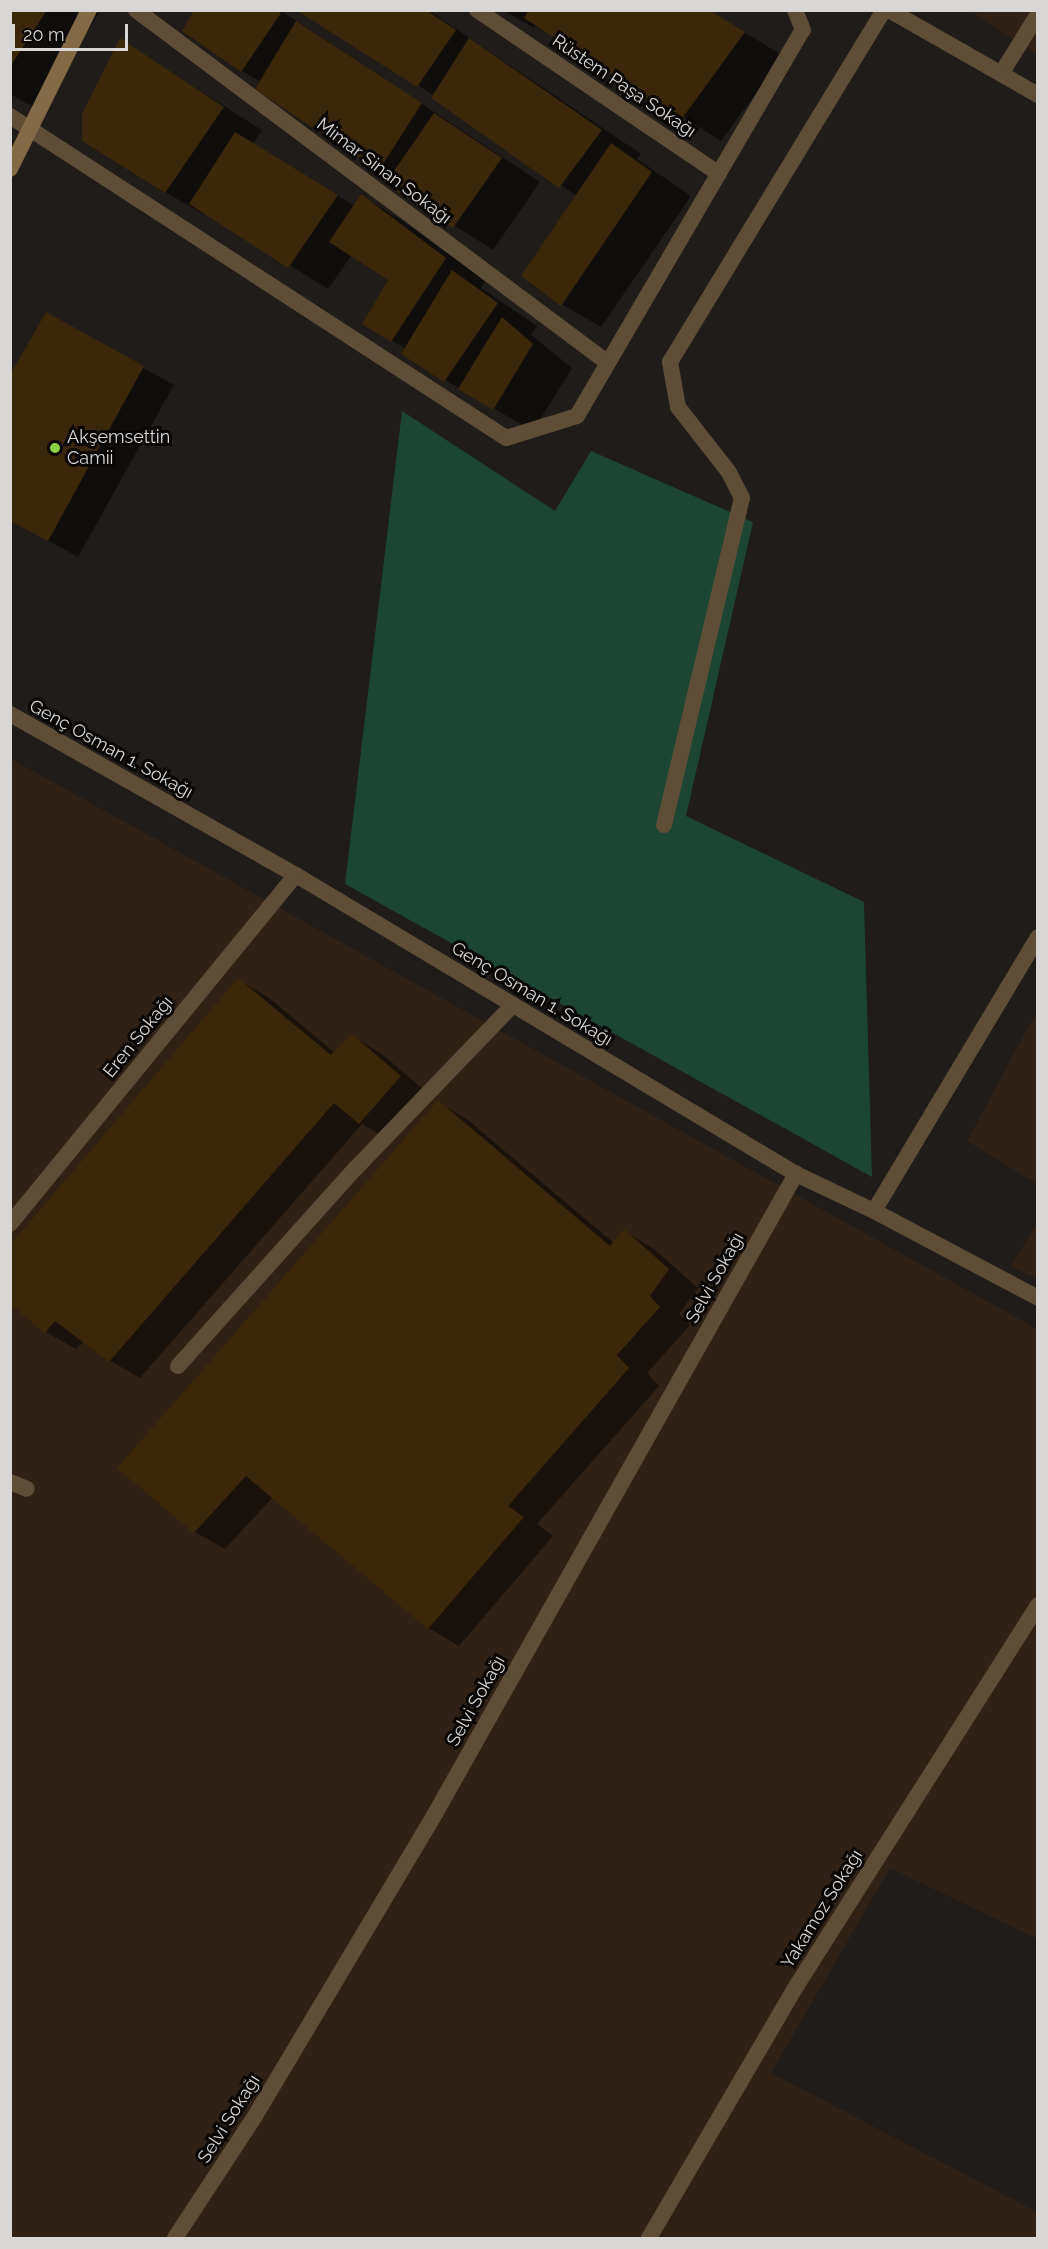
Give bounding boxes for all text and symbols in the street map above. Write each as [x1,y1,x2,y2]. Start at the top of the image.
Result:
scale bar [15,12,130,50]
text: 20 m [23,24,65,45]
street label: Rüstem Paşa Sokağı [548,30,700,142]
street label: Mimar Sinan Sokağı [312,113,456,229]
place label: Akşemsettin Camii [67,427,170,470]
marker: Akşemsettin Camii [48,441,62,455]
street label: Genç Osman 1. Sokağı [25,695,197,803]
street label: Genç Osman 1. Sokağı [448,937,616,1051]
street label: Eren Sokağı [99,992,177,1082]
street label: Selvi Sokağı [681,1229,749,1327]
street label: Selvi Sokağı [442,1652,510,1750]
street label: Yakamoz Sokağı [777,1846,867,1972]
street label: Selvi Sokağı [193,2071,265,2167]

